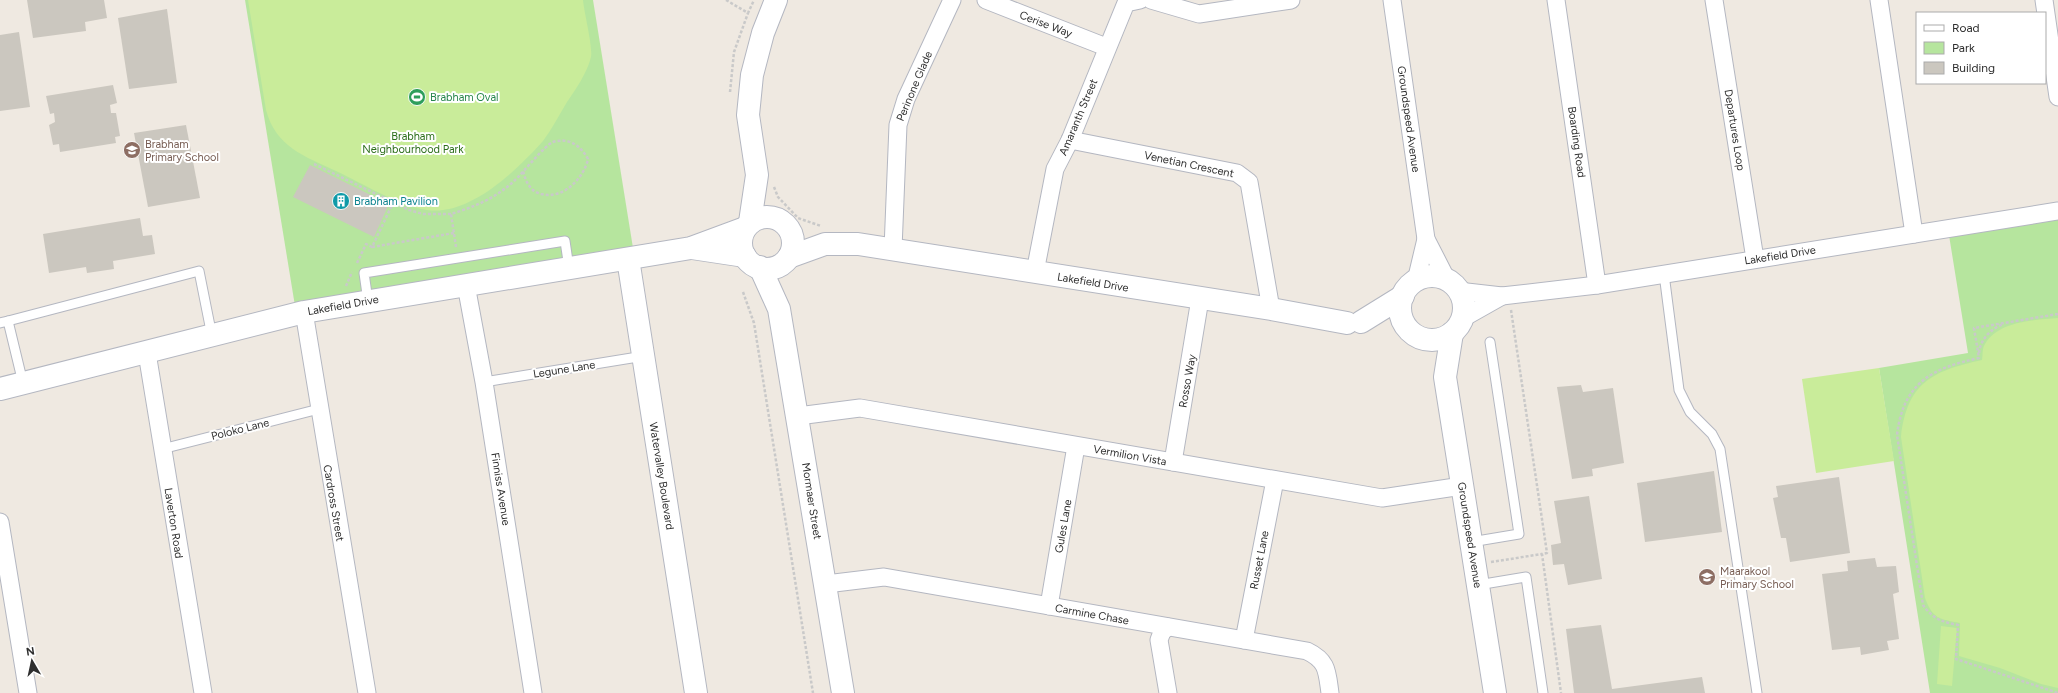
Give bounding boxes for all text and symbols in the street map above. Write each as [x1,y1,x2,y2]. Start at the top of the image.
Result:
street label: Cerise Way [1018,8,1074,41]
legend [1916,12,2046,84]
text: Road [1952,21,1980,35]
text: Park [1952,41,1975,55]
street label: Perinone Glade [894,49,935,123]
text: Building [1952,61,1995,75]
street label: Groundspeed Avenue [1395,65,1422,173]
street label: Amaranth Street [1057,77,1100,157]
sports icon: Brabham Oval [407,87,427,107]
street label: Departures Loop [1722,88,1747,172]
place label: Brabham Oval [430,91,498,104]
street label: Boarding Road [1565,105,1588,179]
park label: Brabham Neighbourhood Park [362,130,464,156]
place label: Brabham Primary School [145,138,219,164]
school or university icon: Brabham Primary School [122,140,142,160]
street label: Venetian Crescent [1143,149,1235,180]
building icon: Brabham Pavilion [331,191,351,211]
place label: Brabham Pavilion [354,195,438,208]
street label: Lakefield Drive [1743,243,1817,268]
street label: Lakefield Drive [1056,270,1130,295]
street label: Lakefield Drive [306,293,380,318]
street label: Rosso Way [1176,353,1199,409]
street label: Legune Lane [532,358,596,381]
street label: Poloko Lane [210,416,270,443]
street label: Watervalley Boulevard [647,421,676,531]
street label: Vermilion Vista [1092,443,1168,468]
street label: Finniss Avenue [488,452,513,526]
street label: Mormaer Street [799,462,824,540]
street label: Cardross Street [320,464,347,542]
street label: Groundspeed Avenue [1455,481,1484,589]
street label: Laverton Road [162,487,186,559]
street label: Gules Lane [1052,498,1075,554]
street label: Russet Lane [1247,530,1272,591]
place label: Maarakool Primary School [1720,565,1794,591]
school or university icon: Maarakool Primary School [1697,567,1717,587]
street label: Carmine Chase [1054,602,1130,627]
north arrow [12,641,52,681]
text: N [25,645,36,659]

